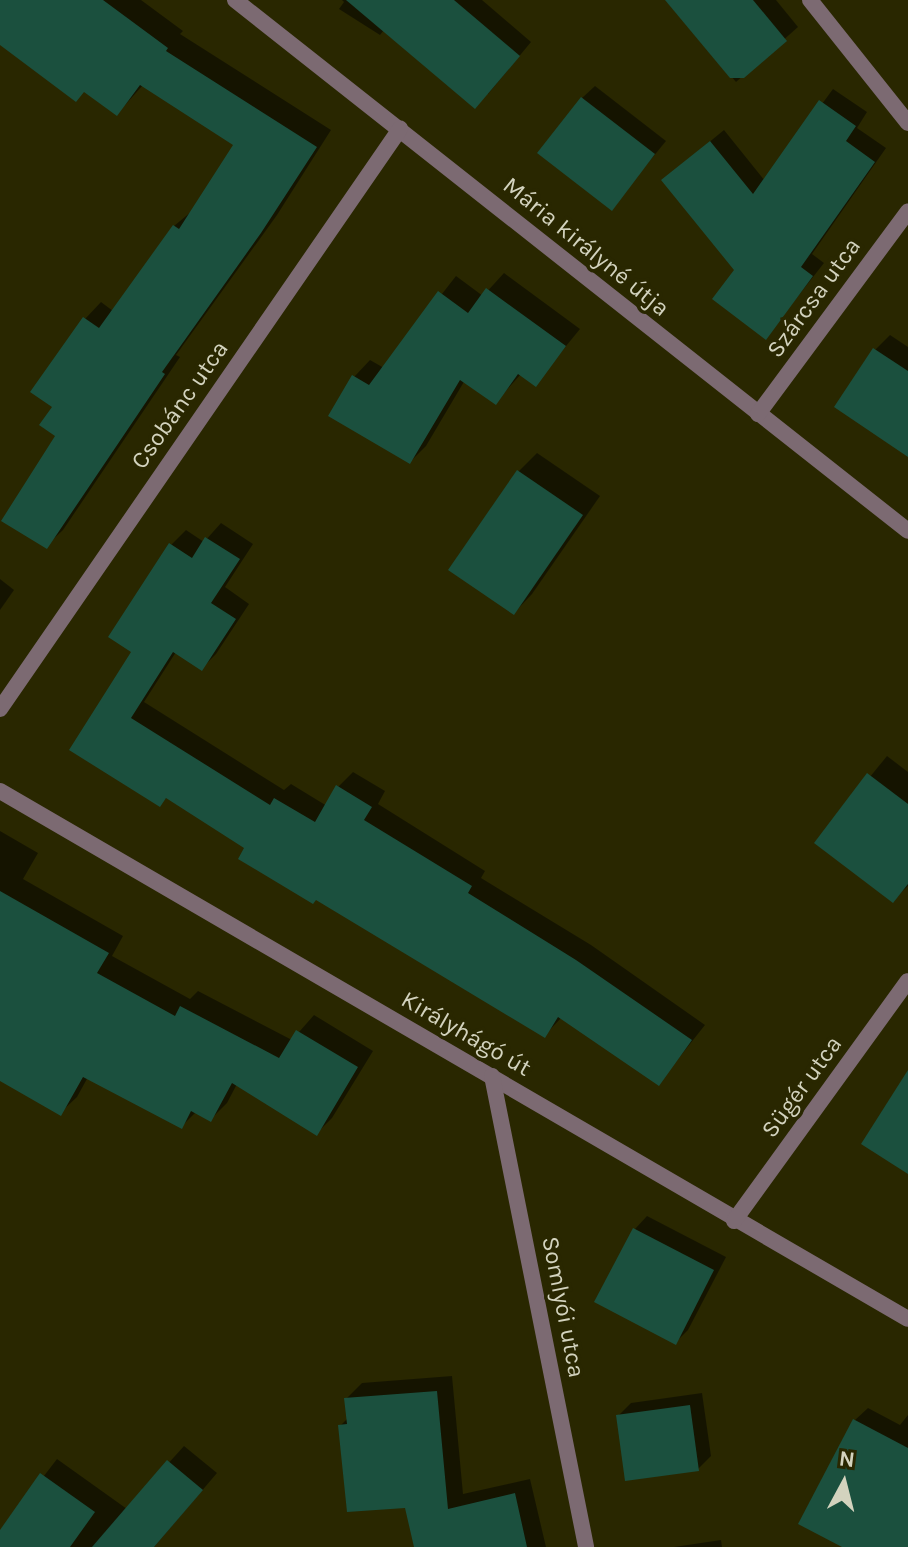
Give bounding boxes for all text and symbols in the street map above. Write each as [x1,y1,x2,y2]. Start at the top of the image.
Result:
street label: Mária királyné útja [497,171,675,323]
street label: Szárcsa utca [761,233,867,363]
street label: Csobánc utca [125,335,235,475]
street label: Királyhágó út [396,985,536,1083]
street label: Sügér utca [756,1031,848,1143]
street label: Somlyói utca [535,1234,591,1380]
north arrow [804,1443,884,1523]
text: N [838,1445,856,1473]

